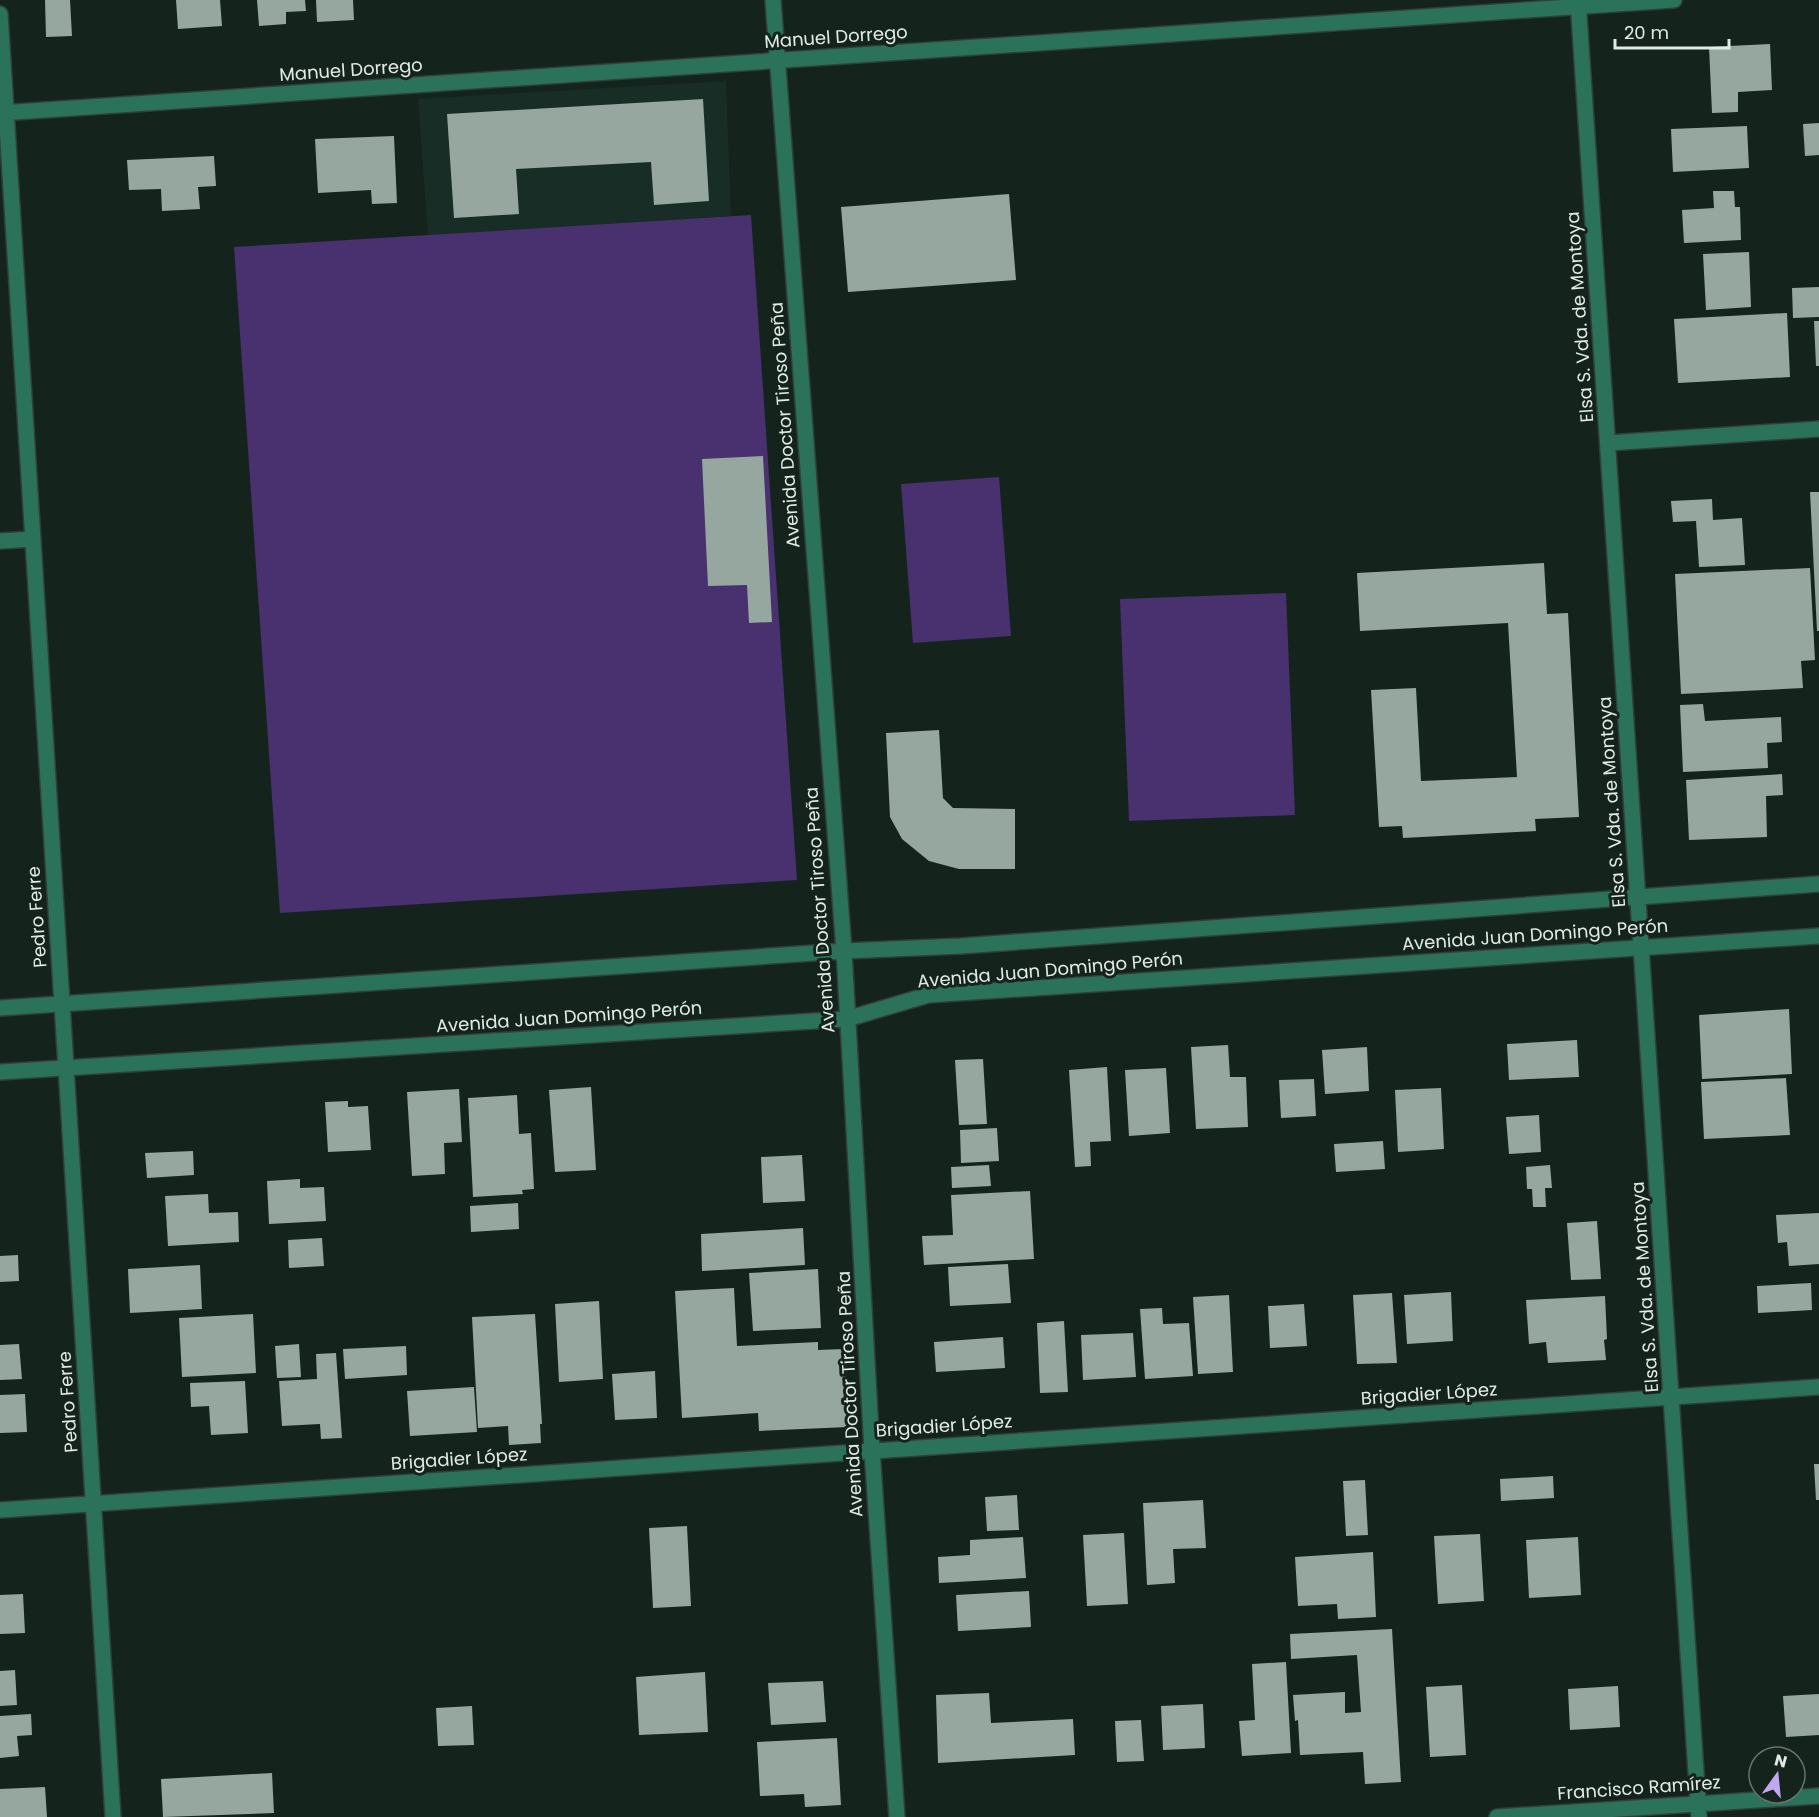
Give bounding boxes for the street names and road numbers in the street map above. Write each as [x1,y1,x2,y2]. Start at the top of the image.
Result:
street label: Manuel Dorrego [763,19,908,54]
street label: Manuel Dorrego [278,52,423,87]
street label: Elsa S. Vda. de Montoya [1560,211,1599,423]
street label: Avenida Doctor Tiroso Peña [763,301,806,549]
street label: Elsa S. Vda. de Montoya [1592,696,1631,908]
street label: Avenida Doctor Tiroso Peña [798,786,841,1034]
street label: Pedro Ferre [20,865,53,969]
street label: Avenida Juan Domingo Perón [1401,913,1669,956]
street label: Avenida Juan Domingo Perón [916,945,1184,994]
street label: Avenida Juan Domingo Perón [435,995,703,1038]
street label: Elsa S. Vda. de Montoya [1625,1181,1664,1393]
street label: Avenida Doctor Tiroso Peña [831,1270,868,1518]
street label: Pedro Ferre [51,1350,84,1454]
street label: Brigadier López [1360,1376,1498,1411]
street label: Brigadier López [875,1408,1013,1443]
street label: Brigadier López [390,1441,528,1476]
street label: Francisco Ramírez [1556,1769,1721,1806]

